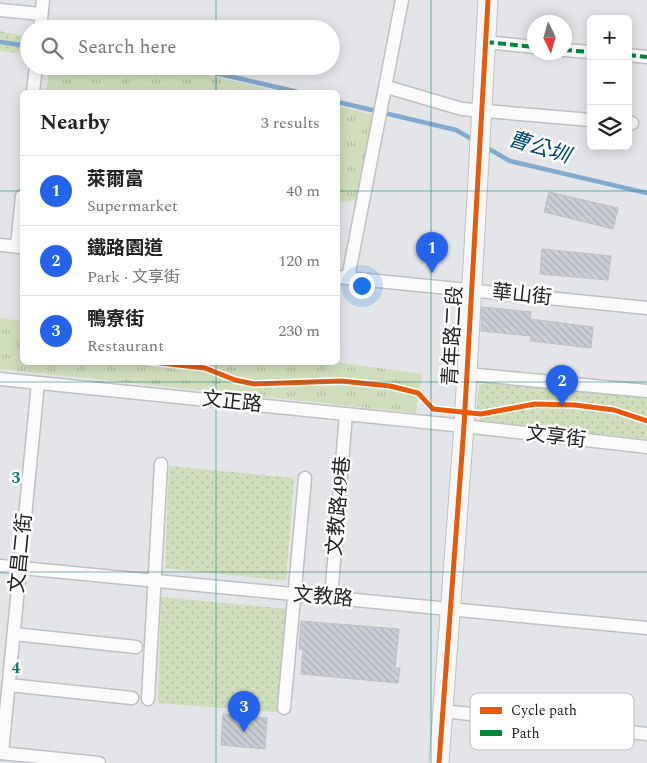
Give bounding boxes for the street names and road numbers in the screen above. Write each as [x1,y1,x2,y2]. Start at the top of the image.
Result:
street label: 華山街 [491,277,553,313]
street label: 青年路二段 [435,285,471,387]
street label: 文正路 [201,384,263,420]
street label: 文享街 [524,418,588,456]
street label: 文教路49巷 [320,455,358,557]
street label: 文昌二街 [2,512,40,594]
street label: 文教路 [292,579,354,615]

